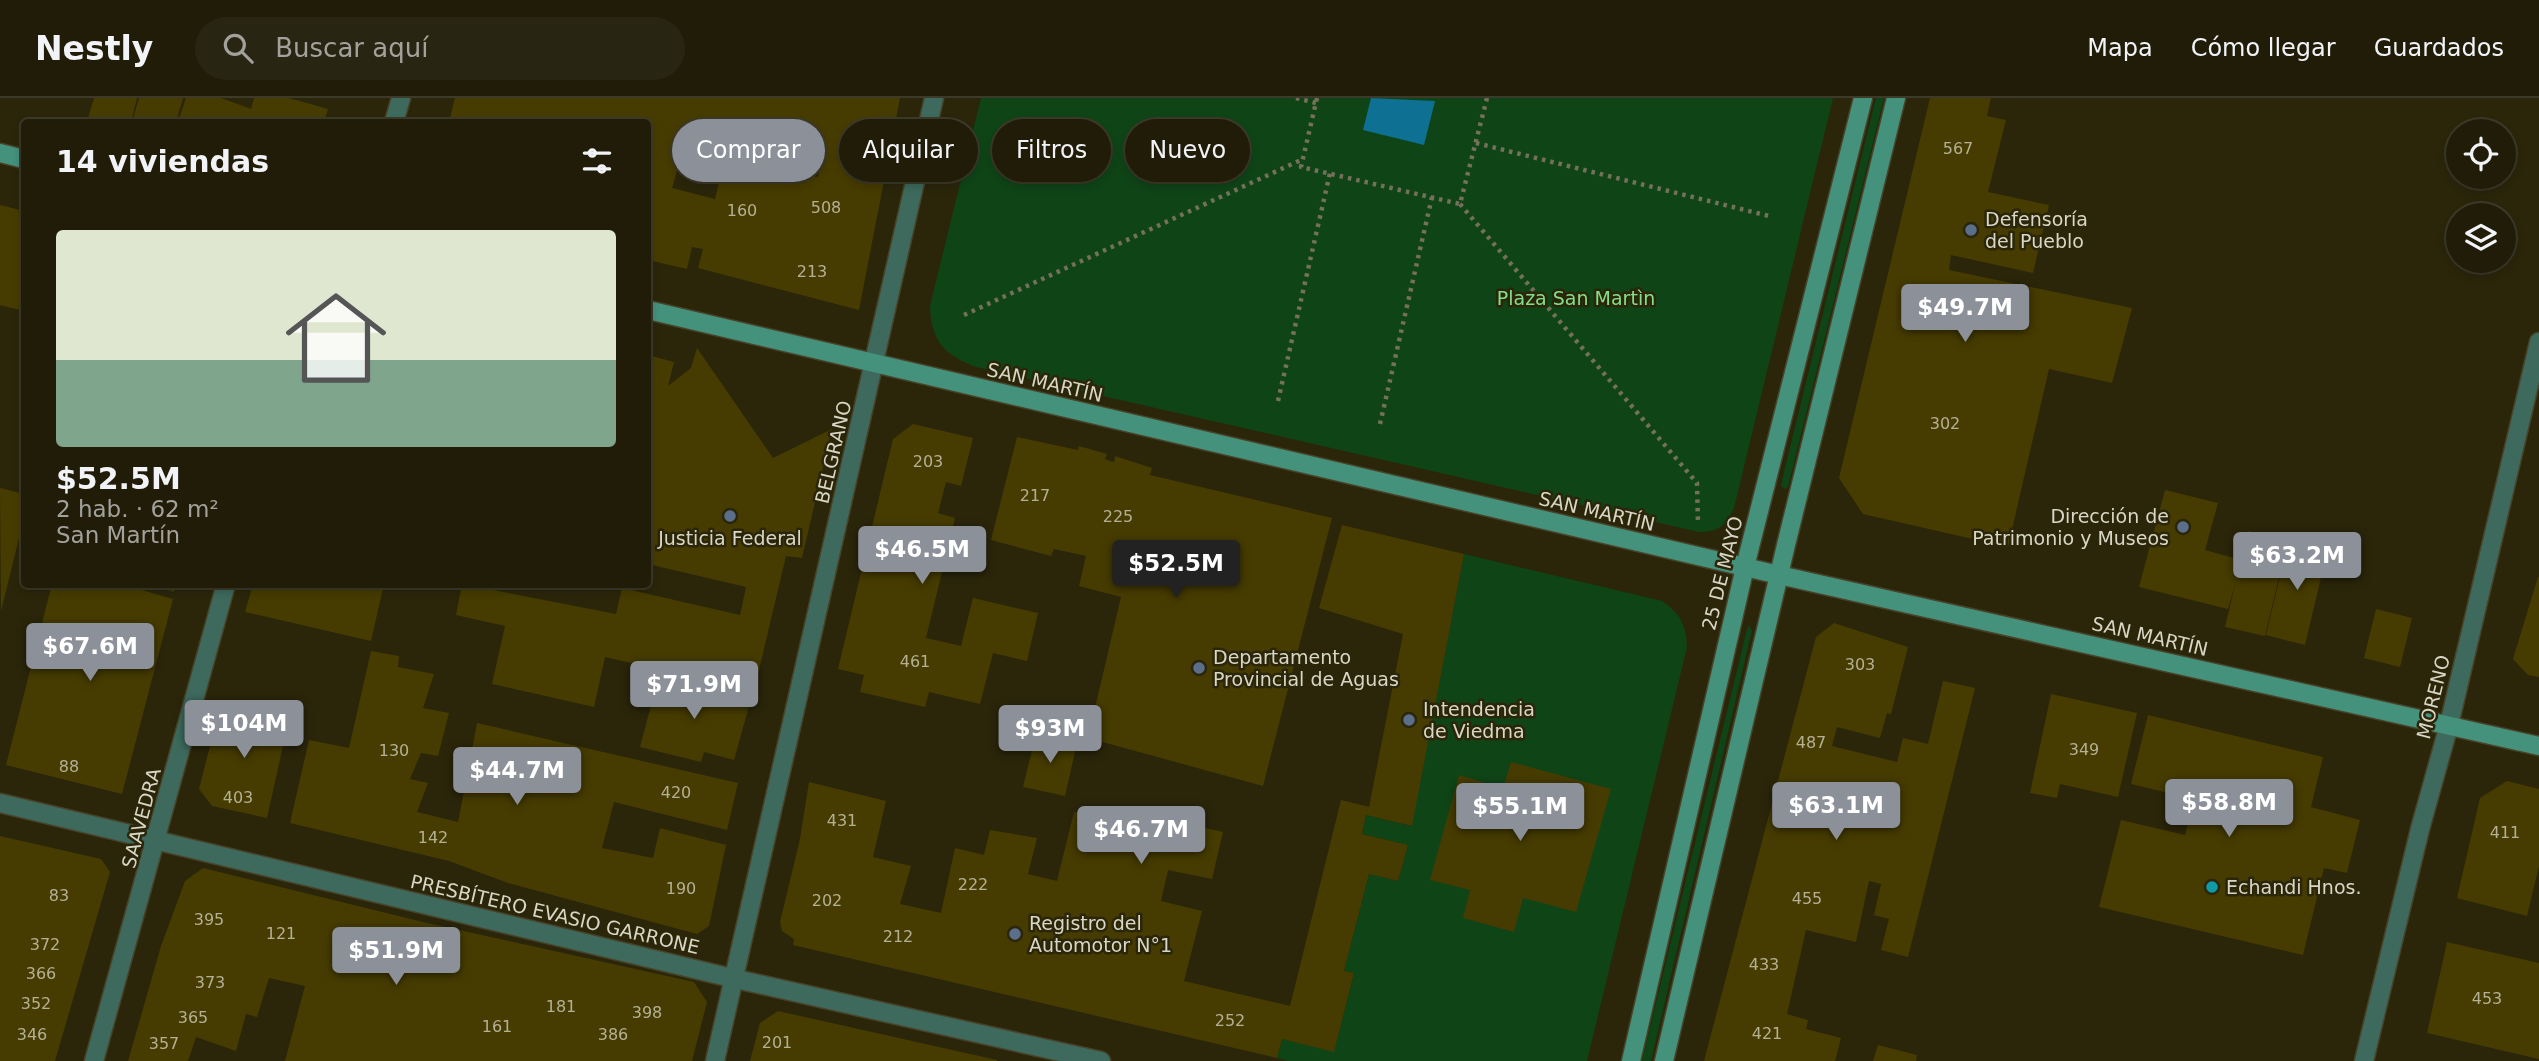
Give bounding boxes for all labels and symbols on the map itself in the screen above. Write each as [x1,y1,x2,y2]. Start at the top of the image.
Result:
house number: 567 [1943,139,1973,158]
house number: 508 [811,198,841,217]
house number: 160 [727,201,757,220]
place label: Defensoría del Pueblo [1985,208,2088,252]
marker: Defensoría del Pueblo [1963,222,1979,238]
house number: 213 [797,262,827,281]
pin: $49.7M [1908,285,2022,344]
park label: Plaza San Martìn [1497,287,1655,309]
street label: SAN MARTÍN [985,358,1105,406]
street label: BELGRANO [810,398,856,506]
house number: 302 [1930,414,1960,433]
house number: 203 [913,452,943,471]
house number: 217 [1020,486,1050,505]
street label: SAN MARTÍN [1537,487,1657,535]
place label: Dirección de Patrimonio y Museos [1972,505,2169,549]
house number: 225 [1103,507,1133,526]
marker: Justicia Federal [722,508,738,524]
street label: 25 DE MAYO [1697,514,1747,632]
marker: Dirección de Patrimonio y Museos [2175,519,2191,535]
pin: $46.5M [865,526,979,586]
place label: Justicia Federal [657,527,802,549]
pin: $63.2M [2240,532,2354,592]
pin: $52.5M [1119,540,1233,600]
street label: SAN MARTÍN [2090,612,2210,660]
pin: $67.6M [33,624,147,683]
place label: Departamento Provincial de Aguas [1213,646,1399,690]
house number: 461 [900,652,930,671]
street label: MORENO [2412,653,2454,741]
house number: 303 [1845,655,1875,674]
marker: Departamento Provincial de Aguas [1191,660,1207,676]
pin: $71.9M [637,662,751,721]
place label: Intendencia de Viedma [1423,698,1535,742]
pin: $104M [195,700,293,760]
pin: $93M [1009,706,1091,765]
marker: Intendencia de Viedma [1401,712,1417,728]
house number: 487 [1796,733,1826,752]
house number: 349 [2069,740,2099,759]
house number: 130 [379,741,409,760]
pin: $44.7M [460,748,574,807]
house number: 88 [59,757,79,776]
street label: SAAVEDRA [117,766,165,870]
pin: $58.8M [2172,780,2286,839]
pin: $63.1M [1779,782,1893,842]
house number: 420 [661,783,691,802]
pin: $55.1M [1463,784,1577,843]
house number: 403 [223,788,253,807]
pin: $46.7M [1084,806,1198,866]
house number: 431 [827,811,857,830]
house number: 411 [2490,823,2520,842]
house number: 142 [418,828,448,847]
street label: PRESBÍTERO EVASIO GARRONE [408,870,702,958]
house number: 222 [958,875,988,894]
place label: Echandi Hnos. [2226,876,2361,898]
house number: 190 [666,879,696,898]
marker: Echandi Hnos. [2204,879,2220,895]
house number: 83 [49,886,69,905]
house number: 455 [1792,889,1822,908]
house number: 202 [812,891,842,910]
house number: 395 [194,910,224,929]
place label: Registro del Automotor N°1 [1029,912,1172,956]
house number: 121 [266,924,296,943]
marker: Registro del Automotor N°1 [1007,926,1023,942]
house number: 212 [883,927,913,946]
pin: $51.9M [339,928,453,987]
house number: 372 [30,935,60,954]
house number: 433 [1749,955,1779,974]
house number: 366 [26,964,56,983]
house number: 373 [195,973,225,992]
house number: 453 [2472,989,2502,1008]
house number: 352 [21,994,51,1013]
house number: 181 [546,997,576,1016]
house number: 398 [632,1003,662,1022]
house number: 365 [178,1008,208,1027]
house number: 252 [1215,1011,1245,1030]
house number: 161 [482,1017,512,1036]
house number: 421 [1752,1024,1782,1043]
house number: 346 [17,1025,47,1044]
house number: 386 [598,1025,628,1044]
house number: 201 [762,1033,792,1052]
house number: 357 [149,1034,179,1053]

